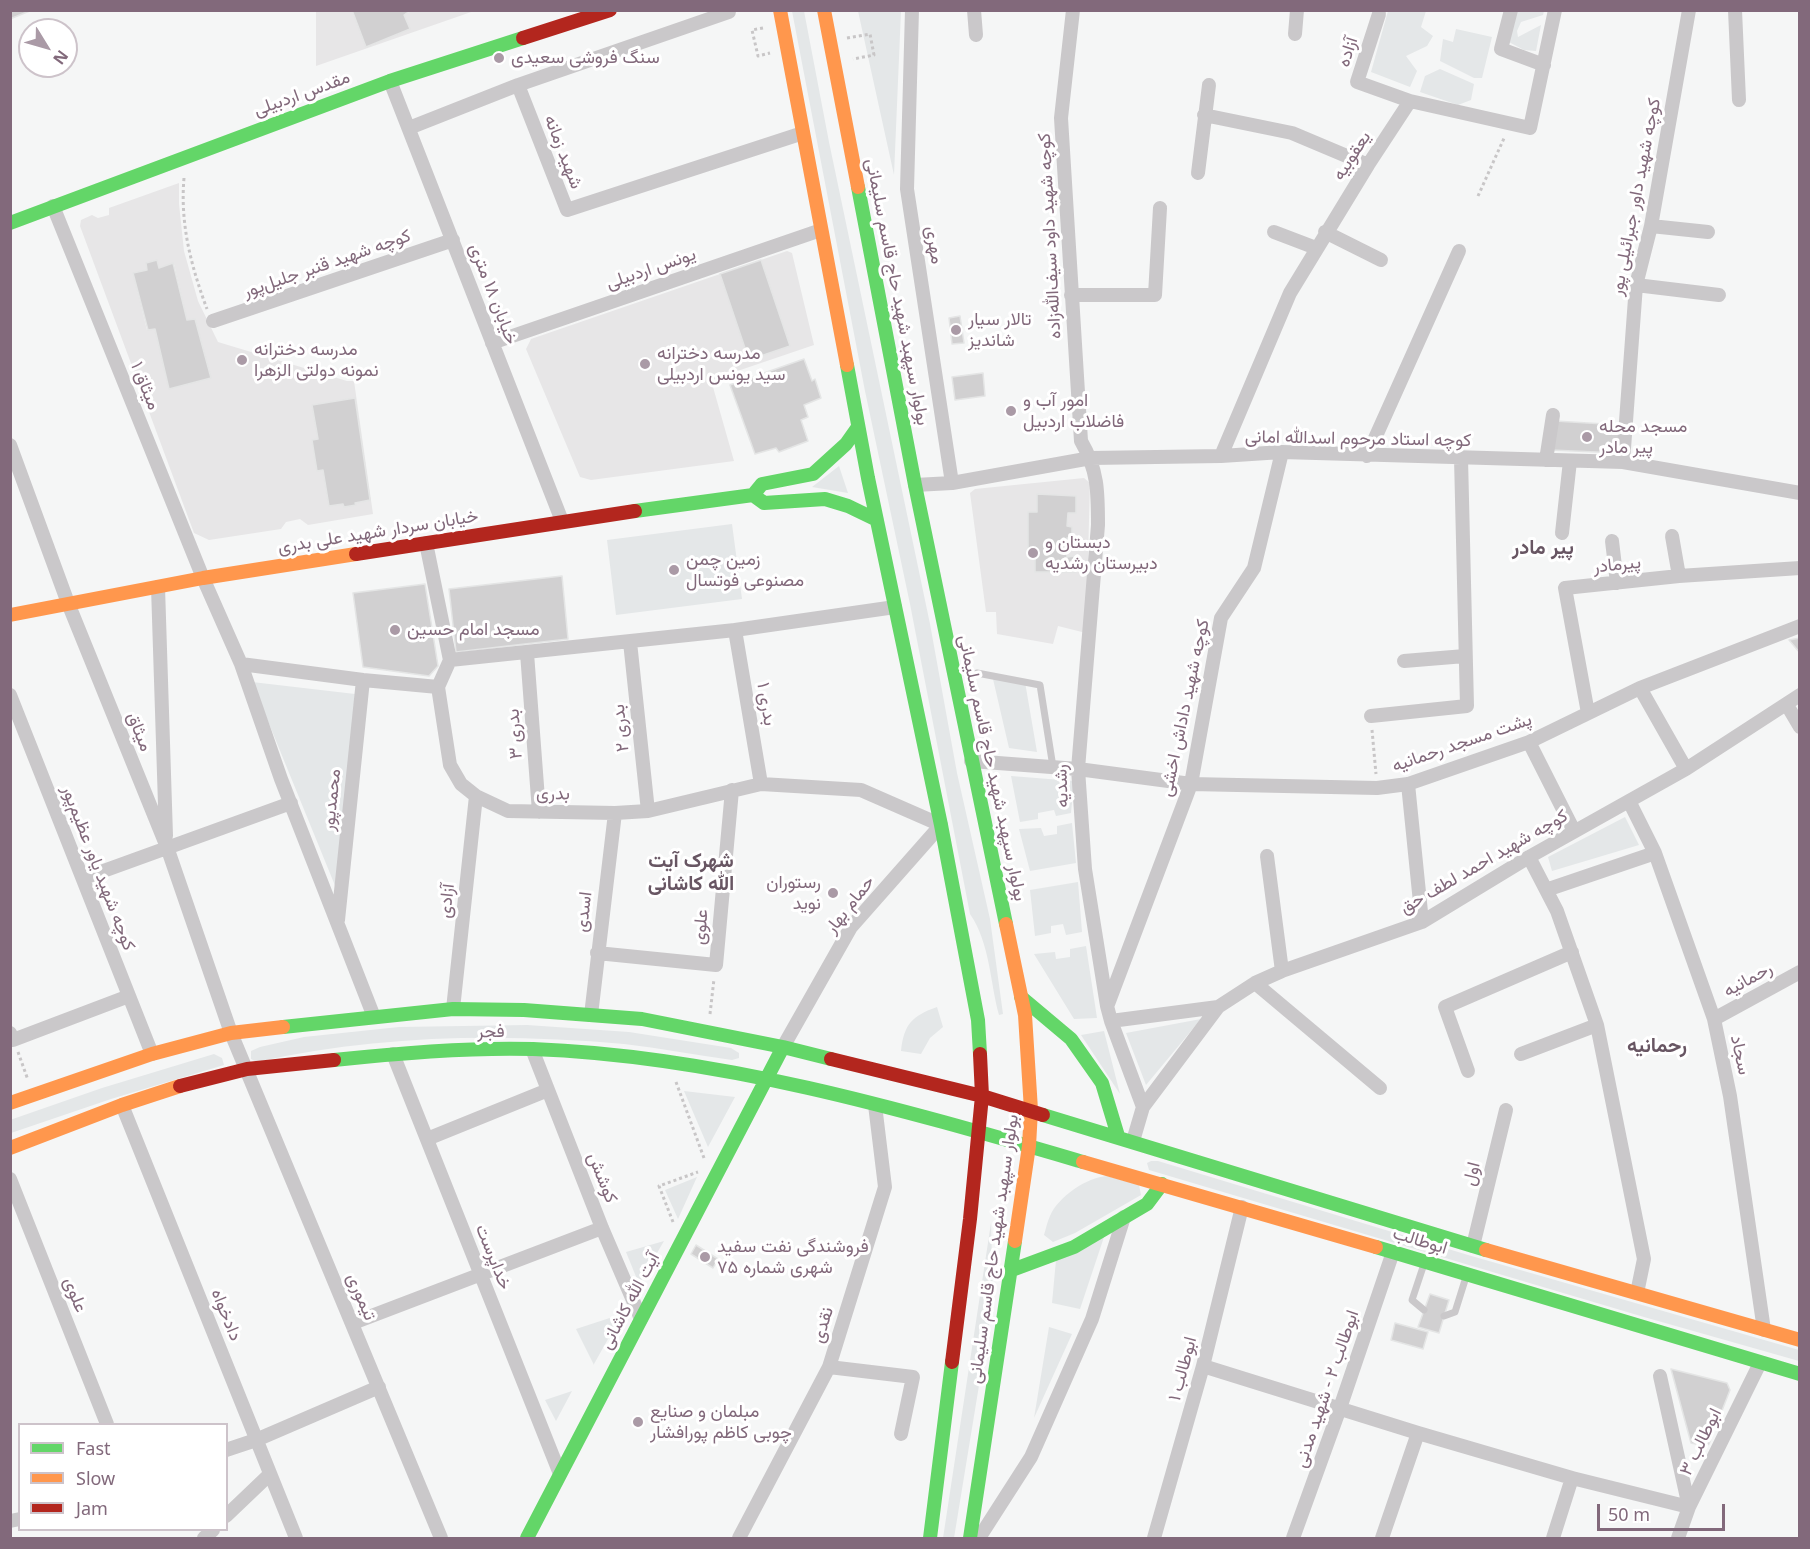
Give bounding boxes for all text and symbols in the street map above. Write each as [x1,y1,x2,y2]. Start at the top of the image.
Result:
north arrow [18,18,78,78]
street label: آزاده [1333,34,1363,70]
text: N [48,46,73,69]
place label: سنگ فروشی سعیدی [511,47,660,69]
marker: سنگ فروشی سعیدی [492,51,506,65]
street label: مقدس اردبیلی [251,67,353,121]
street label: کوچه شهید داور جبرائیلی پور [1606,96,1666,298]
street label: شهید زمانه [539,112,587,192]
street label: یعقوبیه [1328,127,1376,185]
street label: کوچه شهید داود سیف‌الله‌زاده [1034,132,1066,340]
street label: بولوار سپهبد شهید حاج قاسم سلیمانی [860,157,934,427]
street label: مهری [920,224,948,266]
street label: کوچه شهید قنبر جلیل‌پور [240,225,414,303]
street label: خیابان ۱۸ متری [464,240,522,348]
street label: یونس اردبیلی [603,244,699,294]
place label: تالار سیار شاندیز [968,309,1031,352]
marker: تالار سیار شاندیز [949,323,963,337]
place label: مدرسه دخترانه نمونه دولتی الزهرا [254,339,379,382]
place label: مدرسه دخترانه سید یونس اردبیلی [657,343,785,386]
marker: مدرسه دخترانه نمونه دولتی الزهرا [235,353,249,367]
marker: مدرسه دخترانه سید یونس اردبیلی [638,357,652,371]
street label: میثاق ۱ [126,359,164,413]
place label: امور آب و فاضلاب اردبیل [1023,390,1124,432]
marker: امور آب و فاضلاب اردبیل [1004,404,1018,418]
place label: مسجد محله پیر مادر [1599,416,1687,458]
street label: کوچه استاد مرحوم اسدالله امانی [1245,426,1471,452]
marker: مسجد محله پیر مادر [1580,430,1594,444]
street label: خیابان سردار شهید علی بدری [276,505,480,559]
place label: دبستان و دبیرستان رشدیه [1045,532,1158,574]
district label: پیر مادر [1512,536,1574,560]
marker: دبستان و دبیرستان رشدیه [1026,546,1040,560]
place label: زمین چمن مصنوعی فوتسال [686,549,804,592]
street label: پیرمادر [1592,552,1642,578]
marker: زمین چمن مصنوعی فوتسال [667,563,681,577]
street label: کوچه شهید داداش اخشی [1156,617,1214,799]
place label: مسجد امام حسین [407,619,540,641]
marker: مسجد امام حسین [388,623,402,637]
street label: بولوار سپهبد شهید حاج قاسم سلیمانی [953,633,1031,903]
street label: بدری ۱ [752,681,780,727]
street label: بدری ۲ [608,703,634,753]
street label: بدری ۳ [502,708,528,760]
street label: میثاق [121,709,157,755]
street label: پشت مسجد رحمانیه [1389,709,1535,777]
street label: رشدیه [1050,764,1074,808]
street label: محمدپور [318,768,346,832]
street label: کوچه شهید یاور عظیم‌پور [56,782,140,954]
street label: بدری [536,783,570,805]
street label: کوچه شهید احمد لطف حق [1396,805,1572,919]
district label: شهرک آیت الله کاشانی [648,849,734,896]
place label: رستوران نوید [766,872,821,914]
street label: حمام بهار [821,872,879,938]
street label: آزادی [434,883,460,919]
marker: رستوران نوید [826,886,840,900]
street label: اسدی [571,891,597,933]
street label: علوی [689,908,713,946]
street label: رحمانیه [1720,958,1776,1002]
street label: فجر [477,1021,505,1043]
street label: سجاد [1725,1033,1755,1077]
district label: رحمانیه [1627,1034,1687,1058]
street label: بولوار سپهبد شهید حاج قاسم سلیمانی [964,1113,1024,1385]
street label: کوشش [582,1150,622,1206]
street label: اول [1459,1160,1485,1188]
street label: خداپرست [470,1221,516,1293]
street label: ابوطالب [1390,1223,1450,1259]
place label: فروشندگی نفت سفید شهری شماره ۷۵ [717,1236,869,1278]
street label: آیت الله کاشانی [595,1249,665,1353]
marker: فروشندگی نفت سفید شهری شماره ۷۵ [698,1250,712,1264]
street label: تیموری [341,1270,381,1324]
street label: علوی [58,1274,92,1316]
street label: دادخواه [206,1286,246,1344]
street label: نقدی [807,1304,839,1346]
street label: ابوطالب ۲ - شهید مدنی [1290,1307,1364,1471]
street label: ابوطالب ۱ [1164,1334,1202,1404]
place label: مبلمان و صنایع چوبی کاظم پورافشار [650,1401,792,1444]
street label: ابوطالب ۳ [1675,1405,1727,1479]
marker: مبلمان و صنایع چوبی کاظم پورافشار [631,1415,645,1429]
legend [18,1423,228,1531]
text: Fast [76,1436,111,1460]
text: Slow [76,1466,115,1490]
scale bar [1600,1492,1728,1530]
text: Jam [76,1496,108,1520]
text: 50 m [1608,1502,1650,1526]

